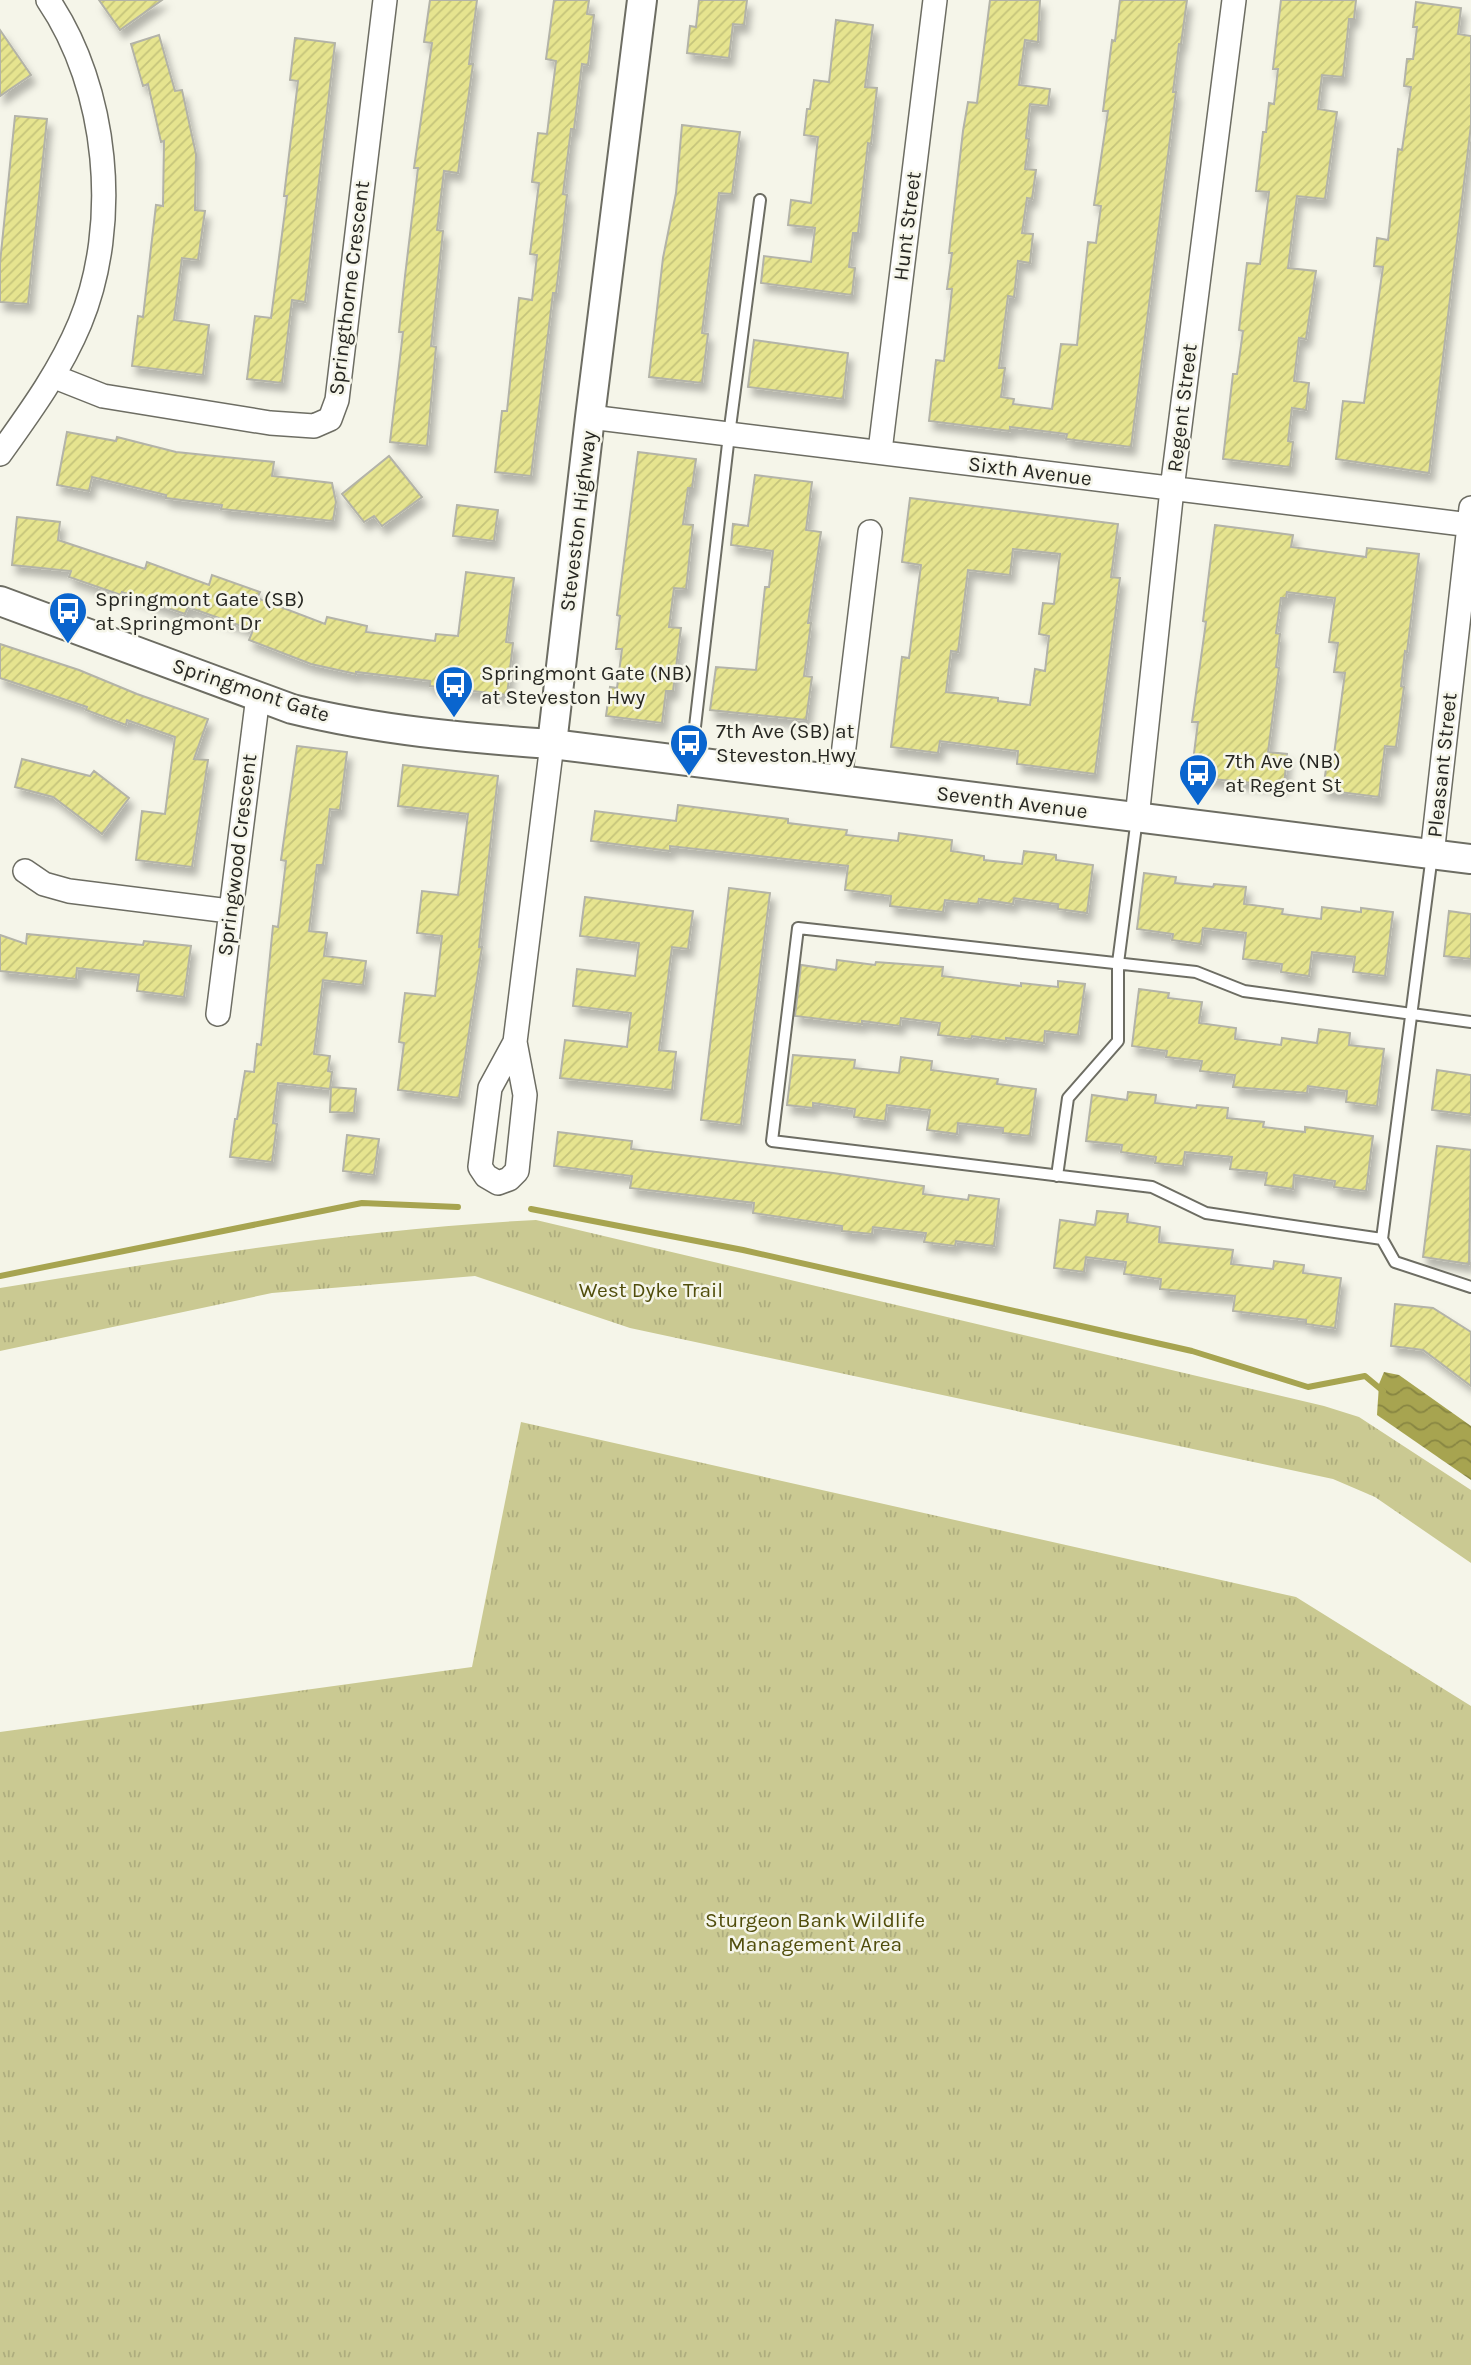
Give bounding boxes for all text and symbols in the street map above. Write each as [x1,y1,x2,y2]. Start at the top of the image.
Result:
street label: Hunt Street [888,170,926,282]
street label: Springthorne Crescent [324,179,374,397]
street label: Regent Street [1162,342,1202,474]
street label: Steveston Highway [555,429,601,613]
street label: Sixth Avenue [967,452,1093,490]
place label: Springmont Gate (SB) at Springmont Dr [95,587,304,635]
bus stop icon: Springmont Gate (SB) at Springmont Dr [47,590,89,645]
street label: Springmont Gate [169,653,333,727]
place label: Springmont Gate (NB) at Steveston Hwy [481,661,692,709]
bus stop icon: Springmont Gate (NB) at Steveston Hwy [433,664,475,719]
street label: Pleasant Street [1422,691,1462,839]
place label: 7th Ave (SB) at Steveston Hwy [716,719,856,767]
bus stop icon: 7th Ave (SB) at Steveston Hwy [668,722,710,777]
place label: 7th Ave (NB) at Regent St [1225,749,1342,797]
street label: Springwood Crescent [213,752,261,957]
bus stop icon: 7th Ave (NB) at Regent St [1177,752,1219,807]
street label: Seventh Avenue [935,781,1089,823]
park label: West Dyke Trail [579,1278,723,1302]
park label: Sturgeon Bank Wildlife Management Area [705,1908,925,1956]

